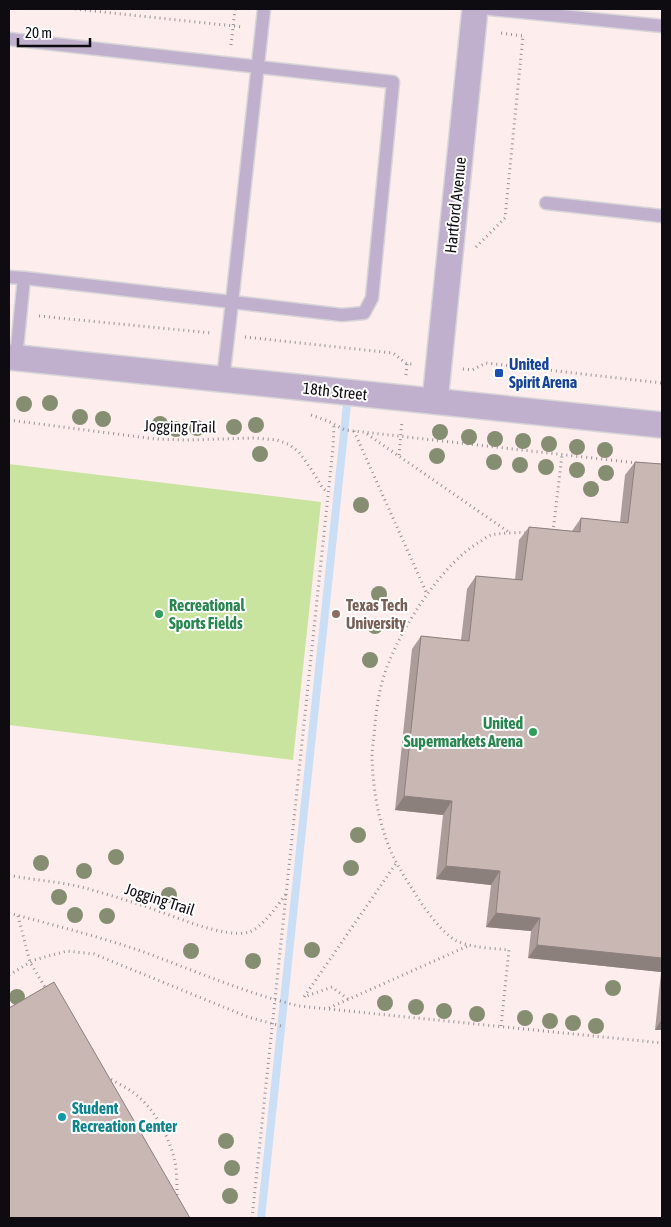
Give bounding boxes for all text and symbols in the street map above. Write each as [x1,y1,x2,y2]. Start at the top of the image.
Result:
scale bar [18,15,90,47]
text: 20 m [25,24,52,41]
street label: Hartford Avenue [441,156,469,254]
place label: United Spirit Arena [509,355,577,391]
marker: United Spirit Arena [493,367,505,379]
street label: 18th Street [302,379,368,403]
street label: Jogging Trail [144,416,217,437]
place label: Recreational Sports Fields [169,596,246,632]
place label: Texas Tech University [346,596,408,632]
marker: Recreational Sports Fields [153,608,165,620]
marker: Texas Tech University [330,608,342,620]
place label: United Supermarkets Arena [404,714,523,750]
marker: United Supermarkets Arena [527,726,539,738]
street label: Jogging Trail [122,879,198,920]
place label: Student Recreation Center [72,1099,177,1135]
marker: Student Recreation Center [56,1111,68,1123]

